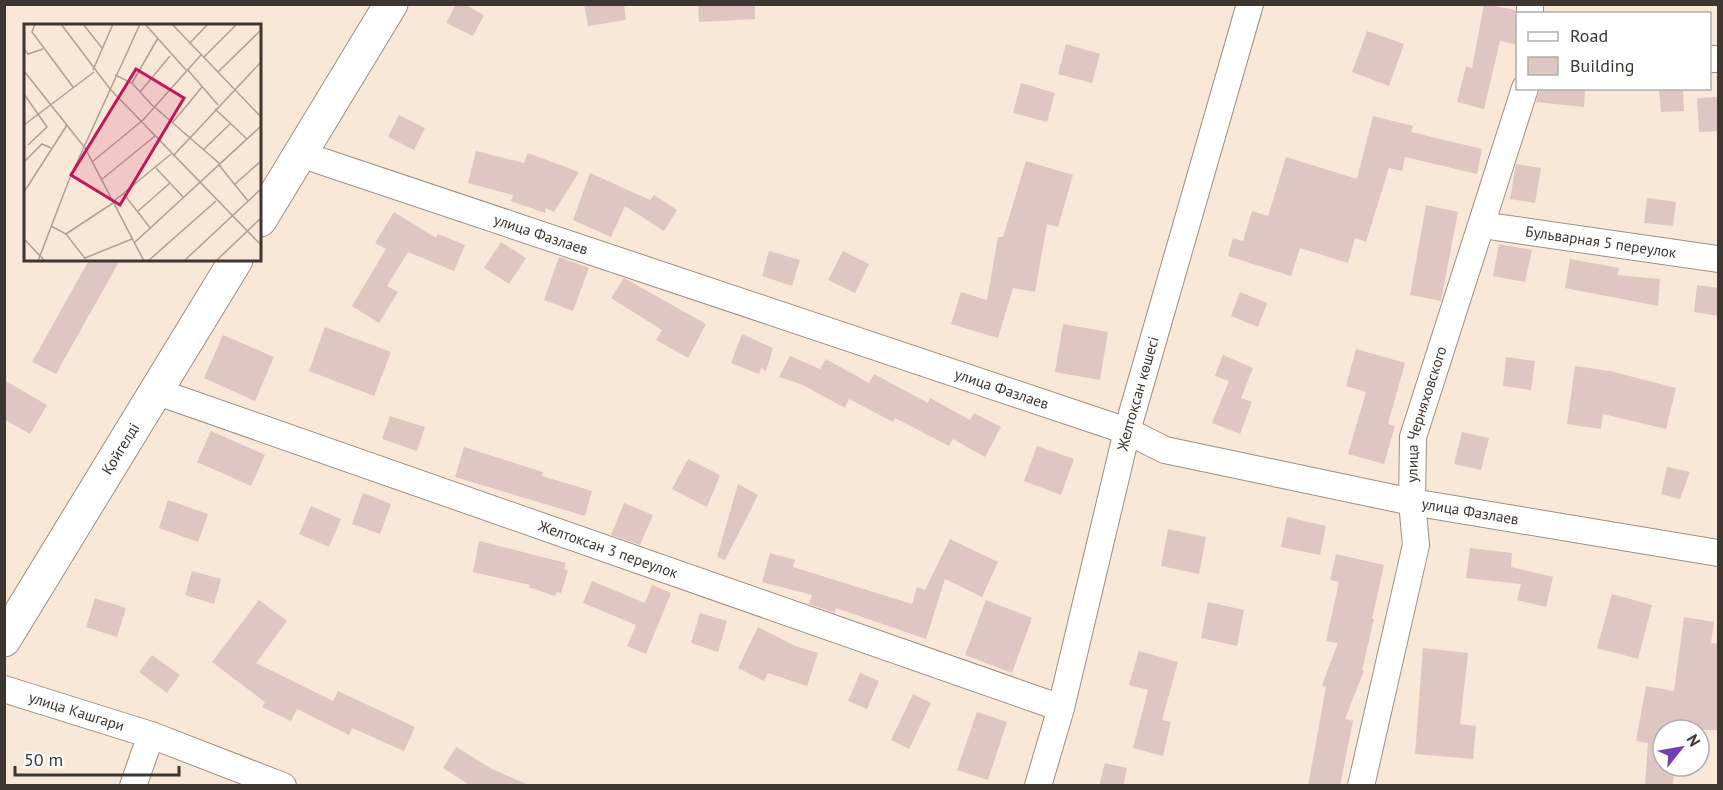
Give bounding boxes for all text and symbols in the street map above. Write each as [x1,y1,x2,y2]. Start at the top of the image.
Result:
legend [1516,12,1711,90]
inset map [24,24,261,261]
text: Road [1570,24,1608,47]
text: Building [1570,54,1634,77]
street label: улица Фазлаев [491,210,591,259]
street label: Бульварная 5 переулок [1524,221,1678,262]
street label: Желтоқсан көшесі [1112,334,1163,454]
street label: улица Черняховского [1402,344,1451,483]
street label: улица Фазлаев [952,364,1051,413]
street label: Қойгелді [97,419,143,478]
street label: улица Фазлаев [1420,494,1520,529]
street label: Желтоксан 3 переулок [535,516,681,582]
street label: улица Кашгари [26,687,127,735]
north arrow [1651,718,1711,778]
text: N [1683,731,1705,750]
scale bar [15,739,178,777]
text: 50 m [24,748,63,771]

